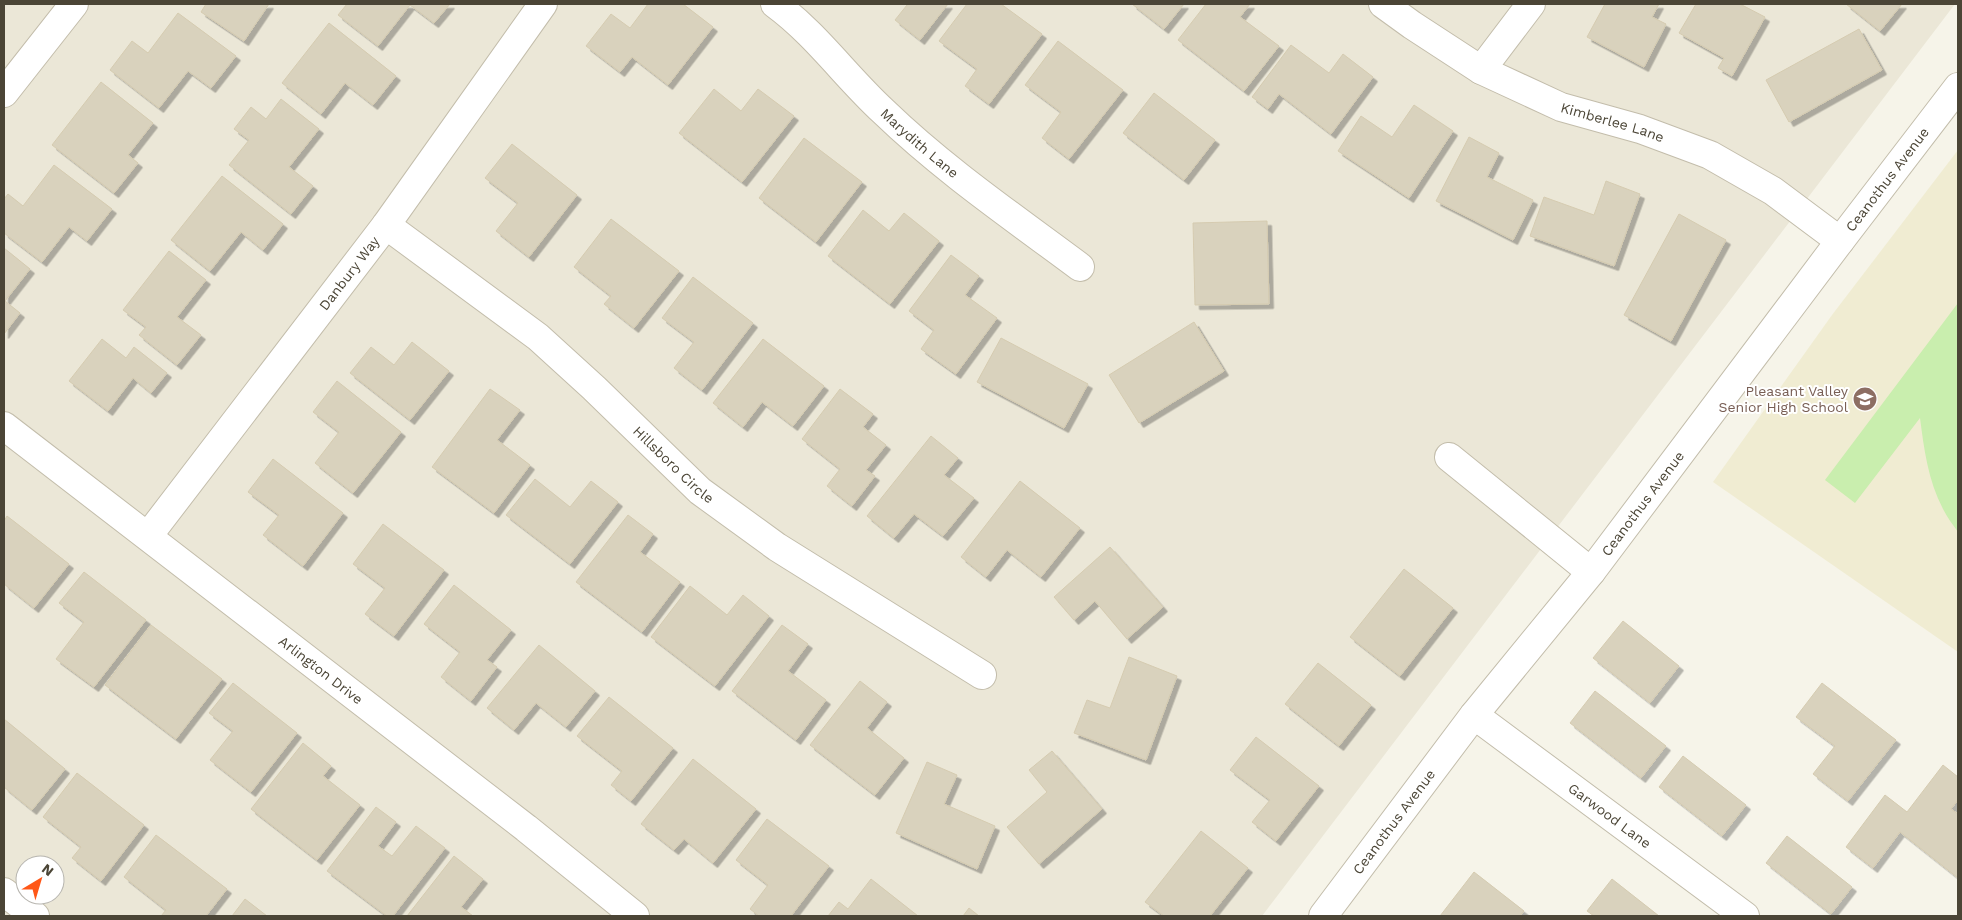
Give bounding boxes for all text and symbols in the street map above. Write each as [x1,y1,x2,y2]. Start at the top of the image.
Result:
street label: Kimberlee Lane [1559,99,1666,145]
street label: Marydith Lane [877,105,962,181]
street label: Ceanothus Avenue [1842,124,1932,235]
street label: Danbury Way [316,232,383,313]
place label: Pleasant Valley Senior High School [1719,383,1849,415]
school or university icon: Pleasant Valley Senior High School [1852,386,1878,412]
street label: Hillsboro Circle [630,423,717,506]
street label: Ceanothus Avenue [1598,448,1687,559]
street label: Arlington Drive [276,633,366,707]
street label: Ceanothus Avenue [1349,766,1438,877]
street label: Garwood Lane [1565,780,1654,852]
north arrow [15,855,65,905]
text: N [39,860,57,879]

